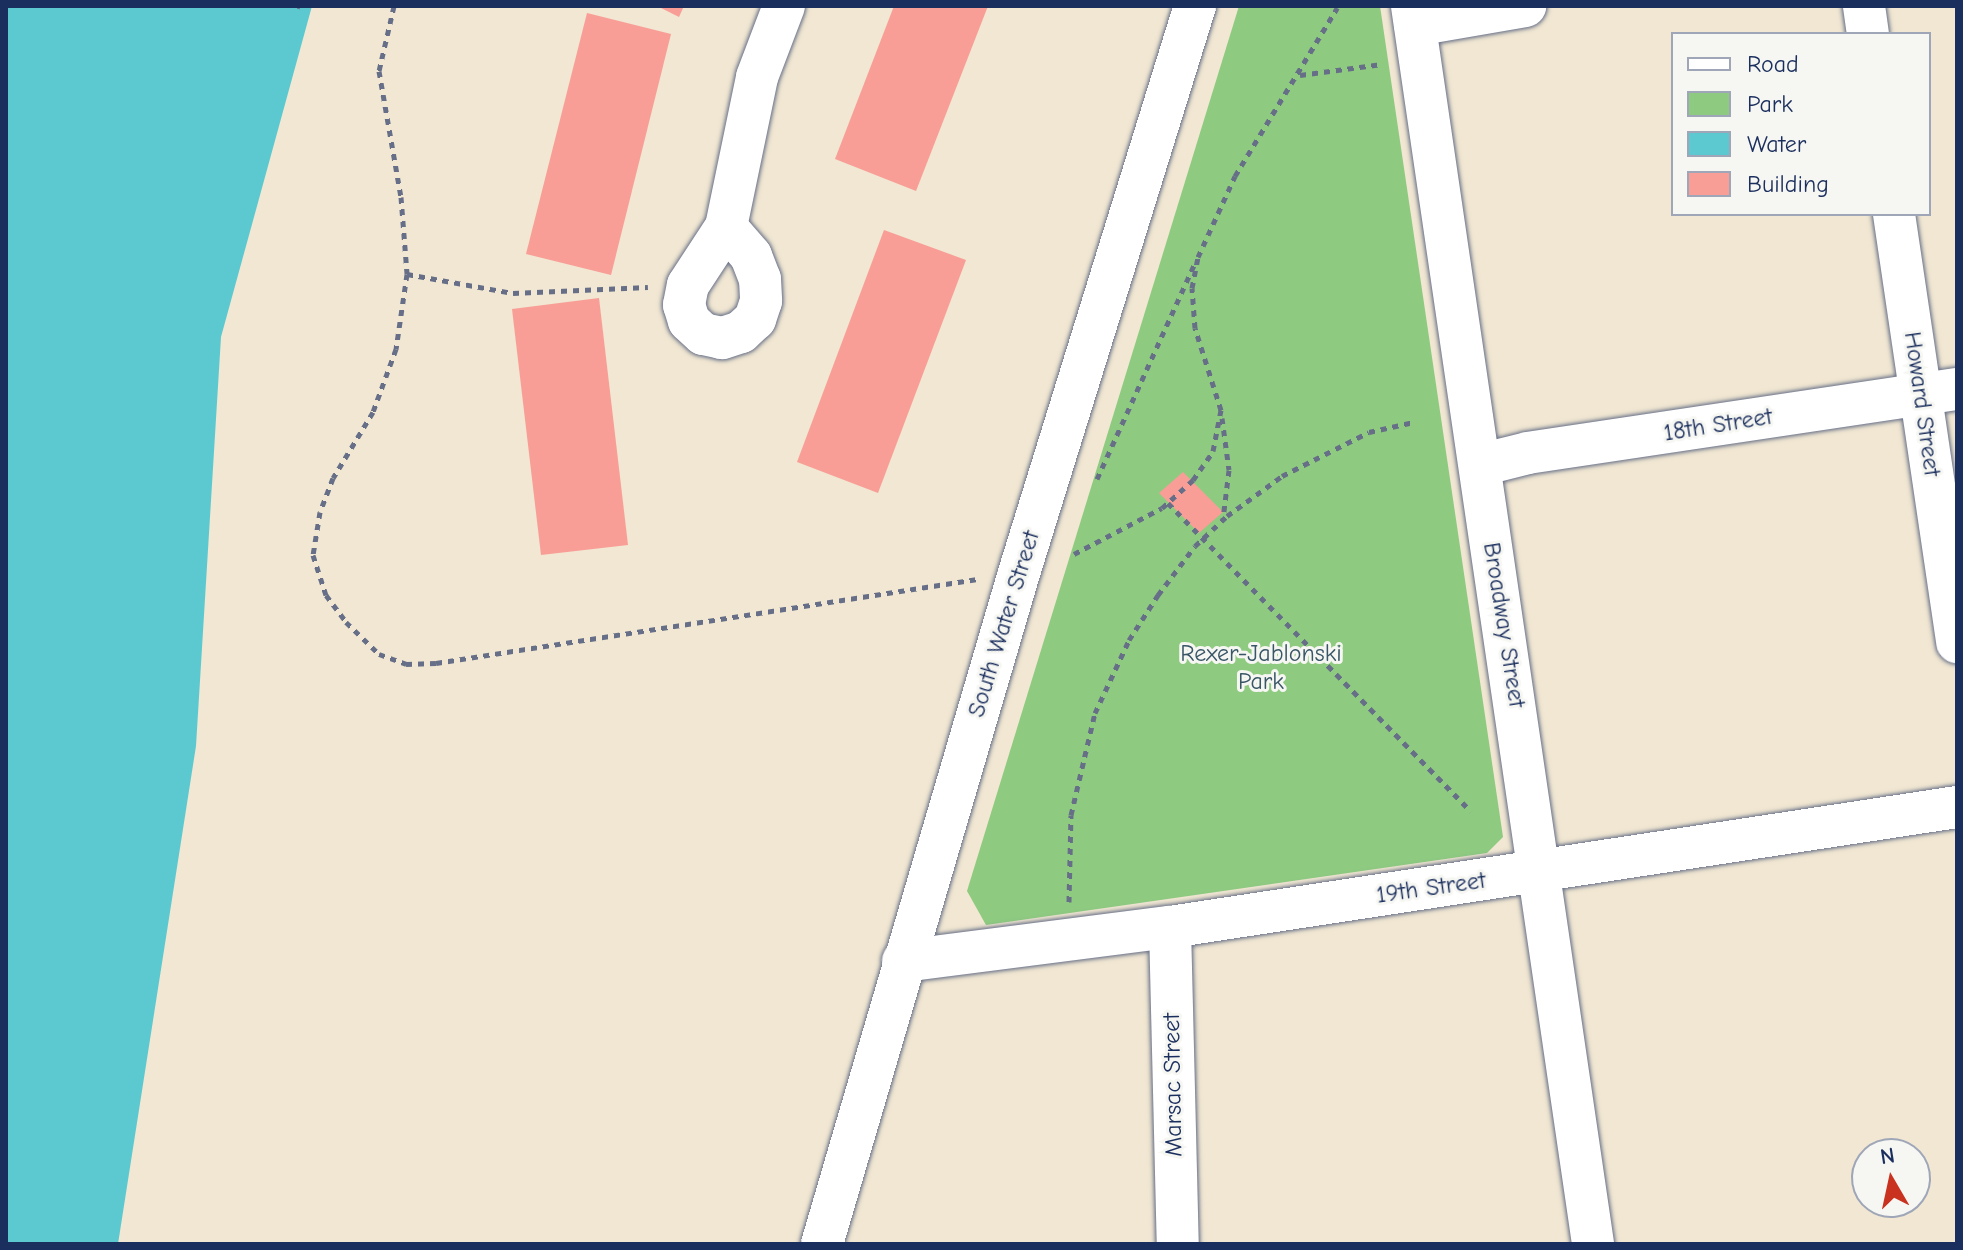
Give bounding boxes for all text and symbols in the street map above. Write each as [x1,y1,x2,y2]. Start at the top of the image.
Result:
legend [1671,32,1931,216]
text: Road [1747,50,1799,78]
text: Park [1747,90,1793,118]
text: Water [1747,130,1806,158]
text: Building [1747,170,1829,198]
street label: Howard Street [1898,330,1946,478]
street label: 18th Street [1662,402,1774,448]
street label: South Water Street [962,527,1046,721]
street label: Broadway Street [1477,540,1531,710]
park label: Rexer-Jablonski Park [1180,640,1342,696]
street label: 19th Street [1374,866,1488,910]
street label: Marsac Street [1157,1013,1189,1157]
north arrow [1851,1138,1931,1218]
text: N [1878,1142,1897,1170]

